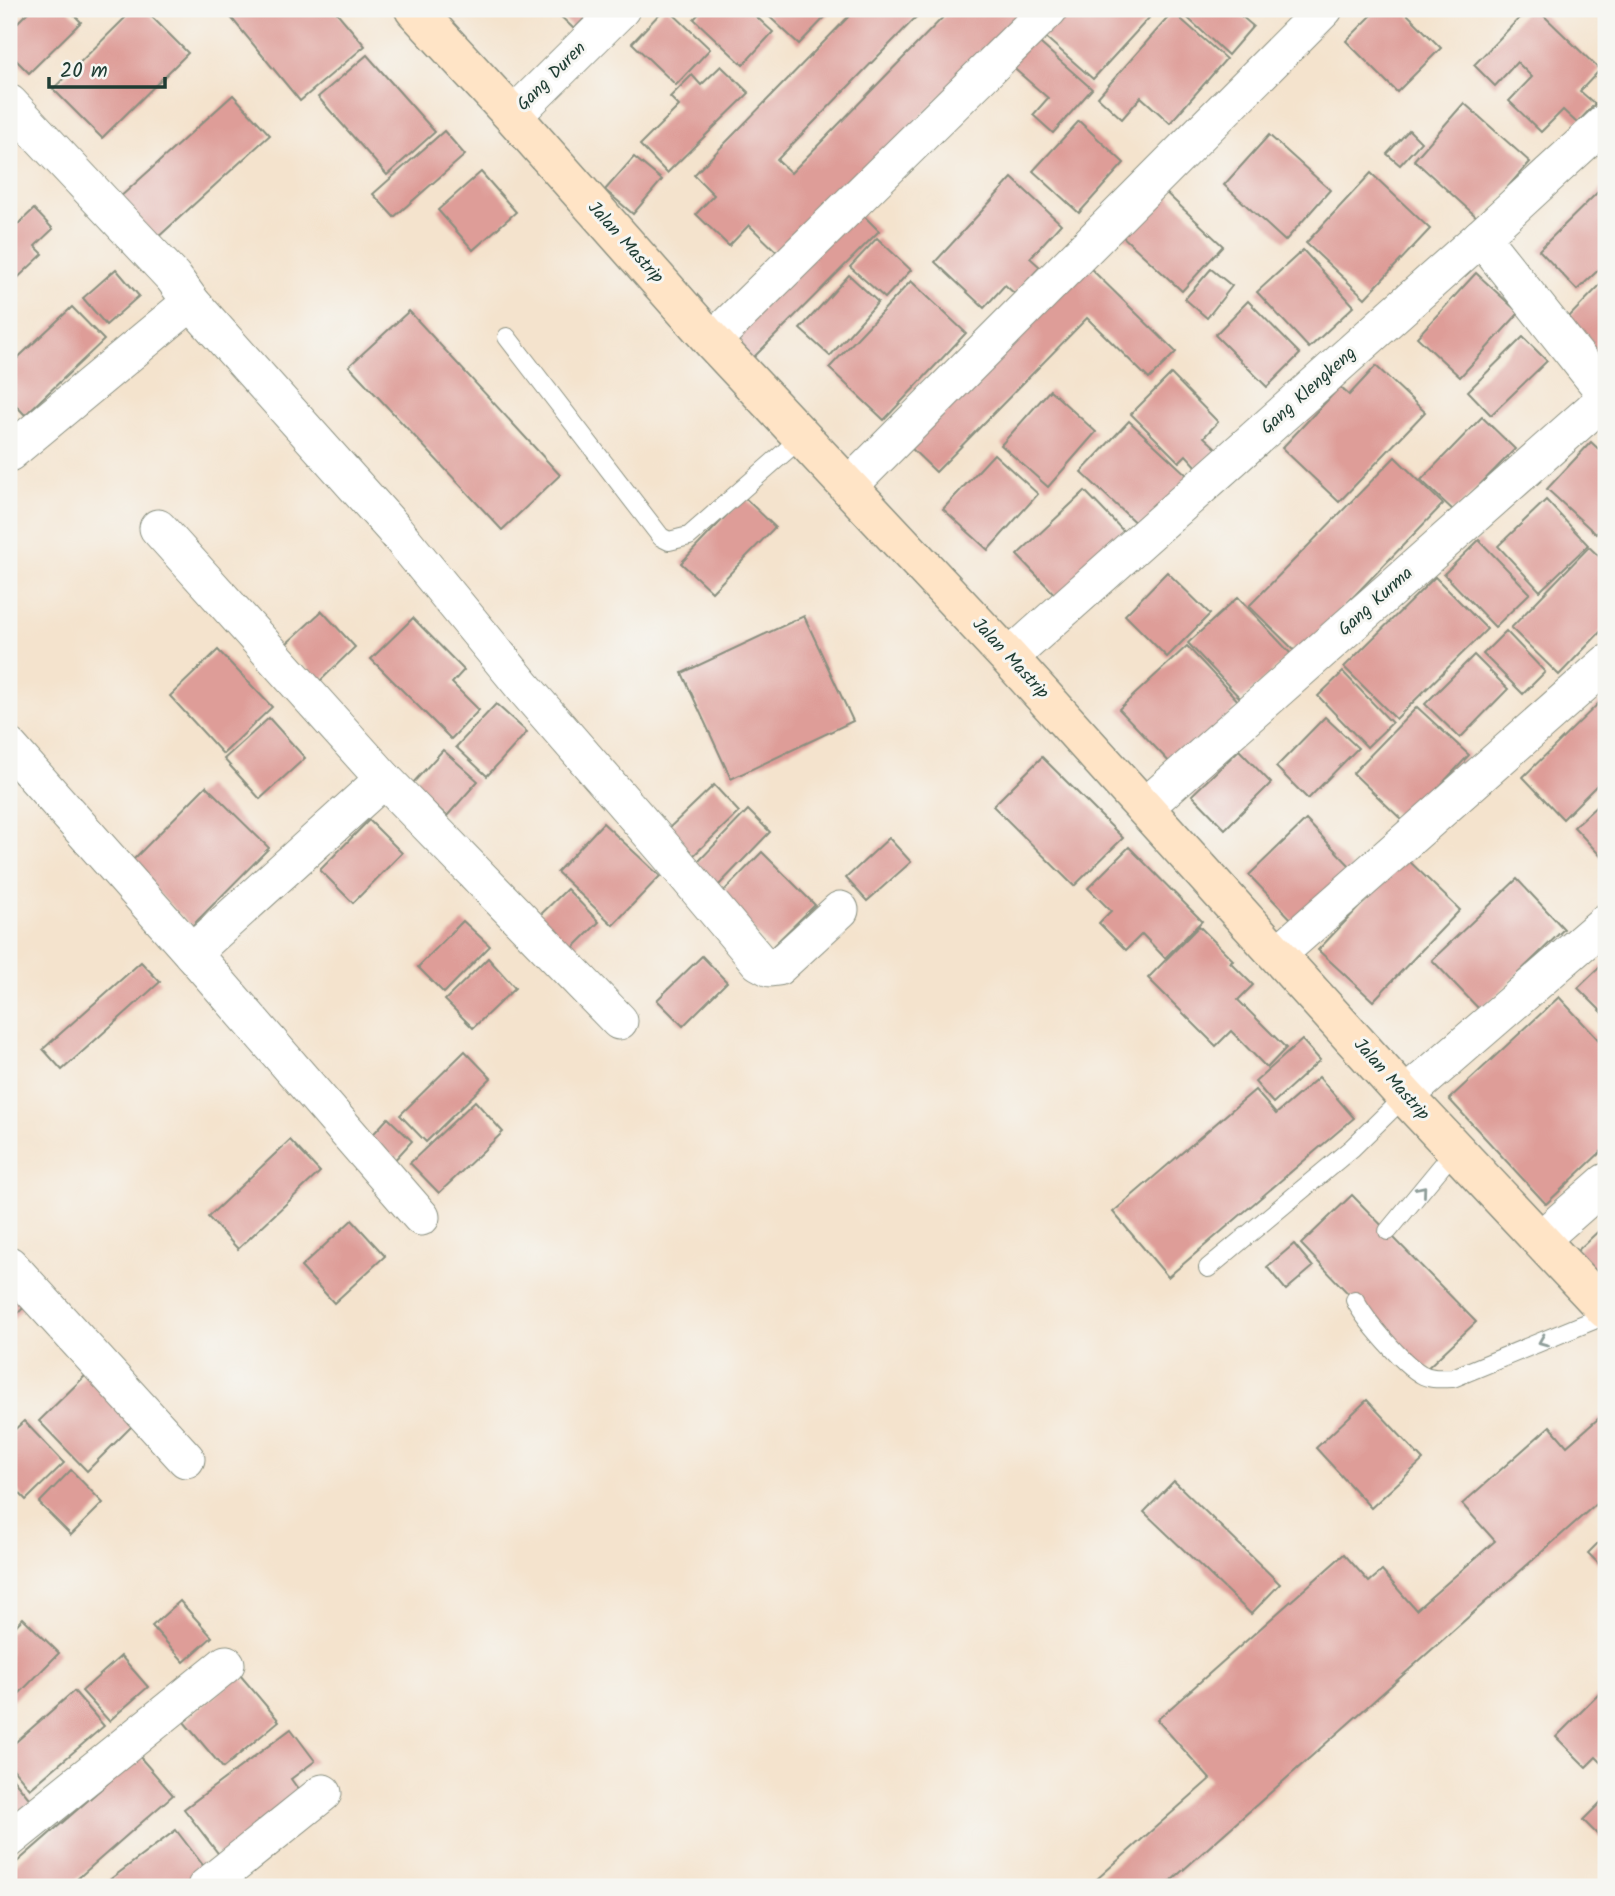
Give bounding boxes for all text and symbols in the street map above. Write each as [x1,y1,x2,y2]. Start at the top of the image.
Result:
street label: Gang Duren [510,35,594,119]
scale bar [49,46,164,90]
text: 20 m [60,55,108,88]
street label: Jalan Mastrip [580,195,670,291]
street label: Gang Klengkeng [1254,340,1364,442]
street label: Gang Kurma [1332,560,1420,644]
street label: Jalan Mastrip [964,612,1056,707]
street label: Jalan Mastrip [1346,1032,1436,1128]
one-way arrow [1413,1185,1426,1198]
one-way arrow [1538,1333,1550,1347]

